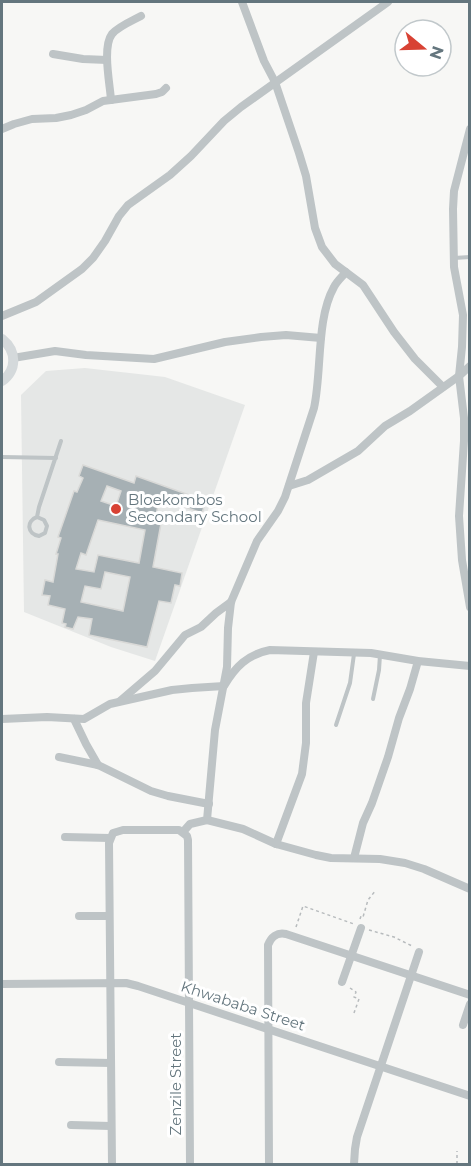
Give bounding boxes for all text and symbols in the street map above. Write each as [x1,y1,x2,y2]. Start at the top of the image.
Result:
north arrow [393,18,453,78]
text: N [426,44,448,62]
place label: Bloekombos Secondary School [128,490,262,526]
marker: Bloekombos Secondary School [109,502,123,516]
street label: Khwababa Street [179,976,308,1035]
street label: Zenzile Street [166,1033,185,1135]

